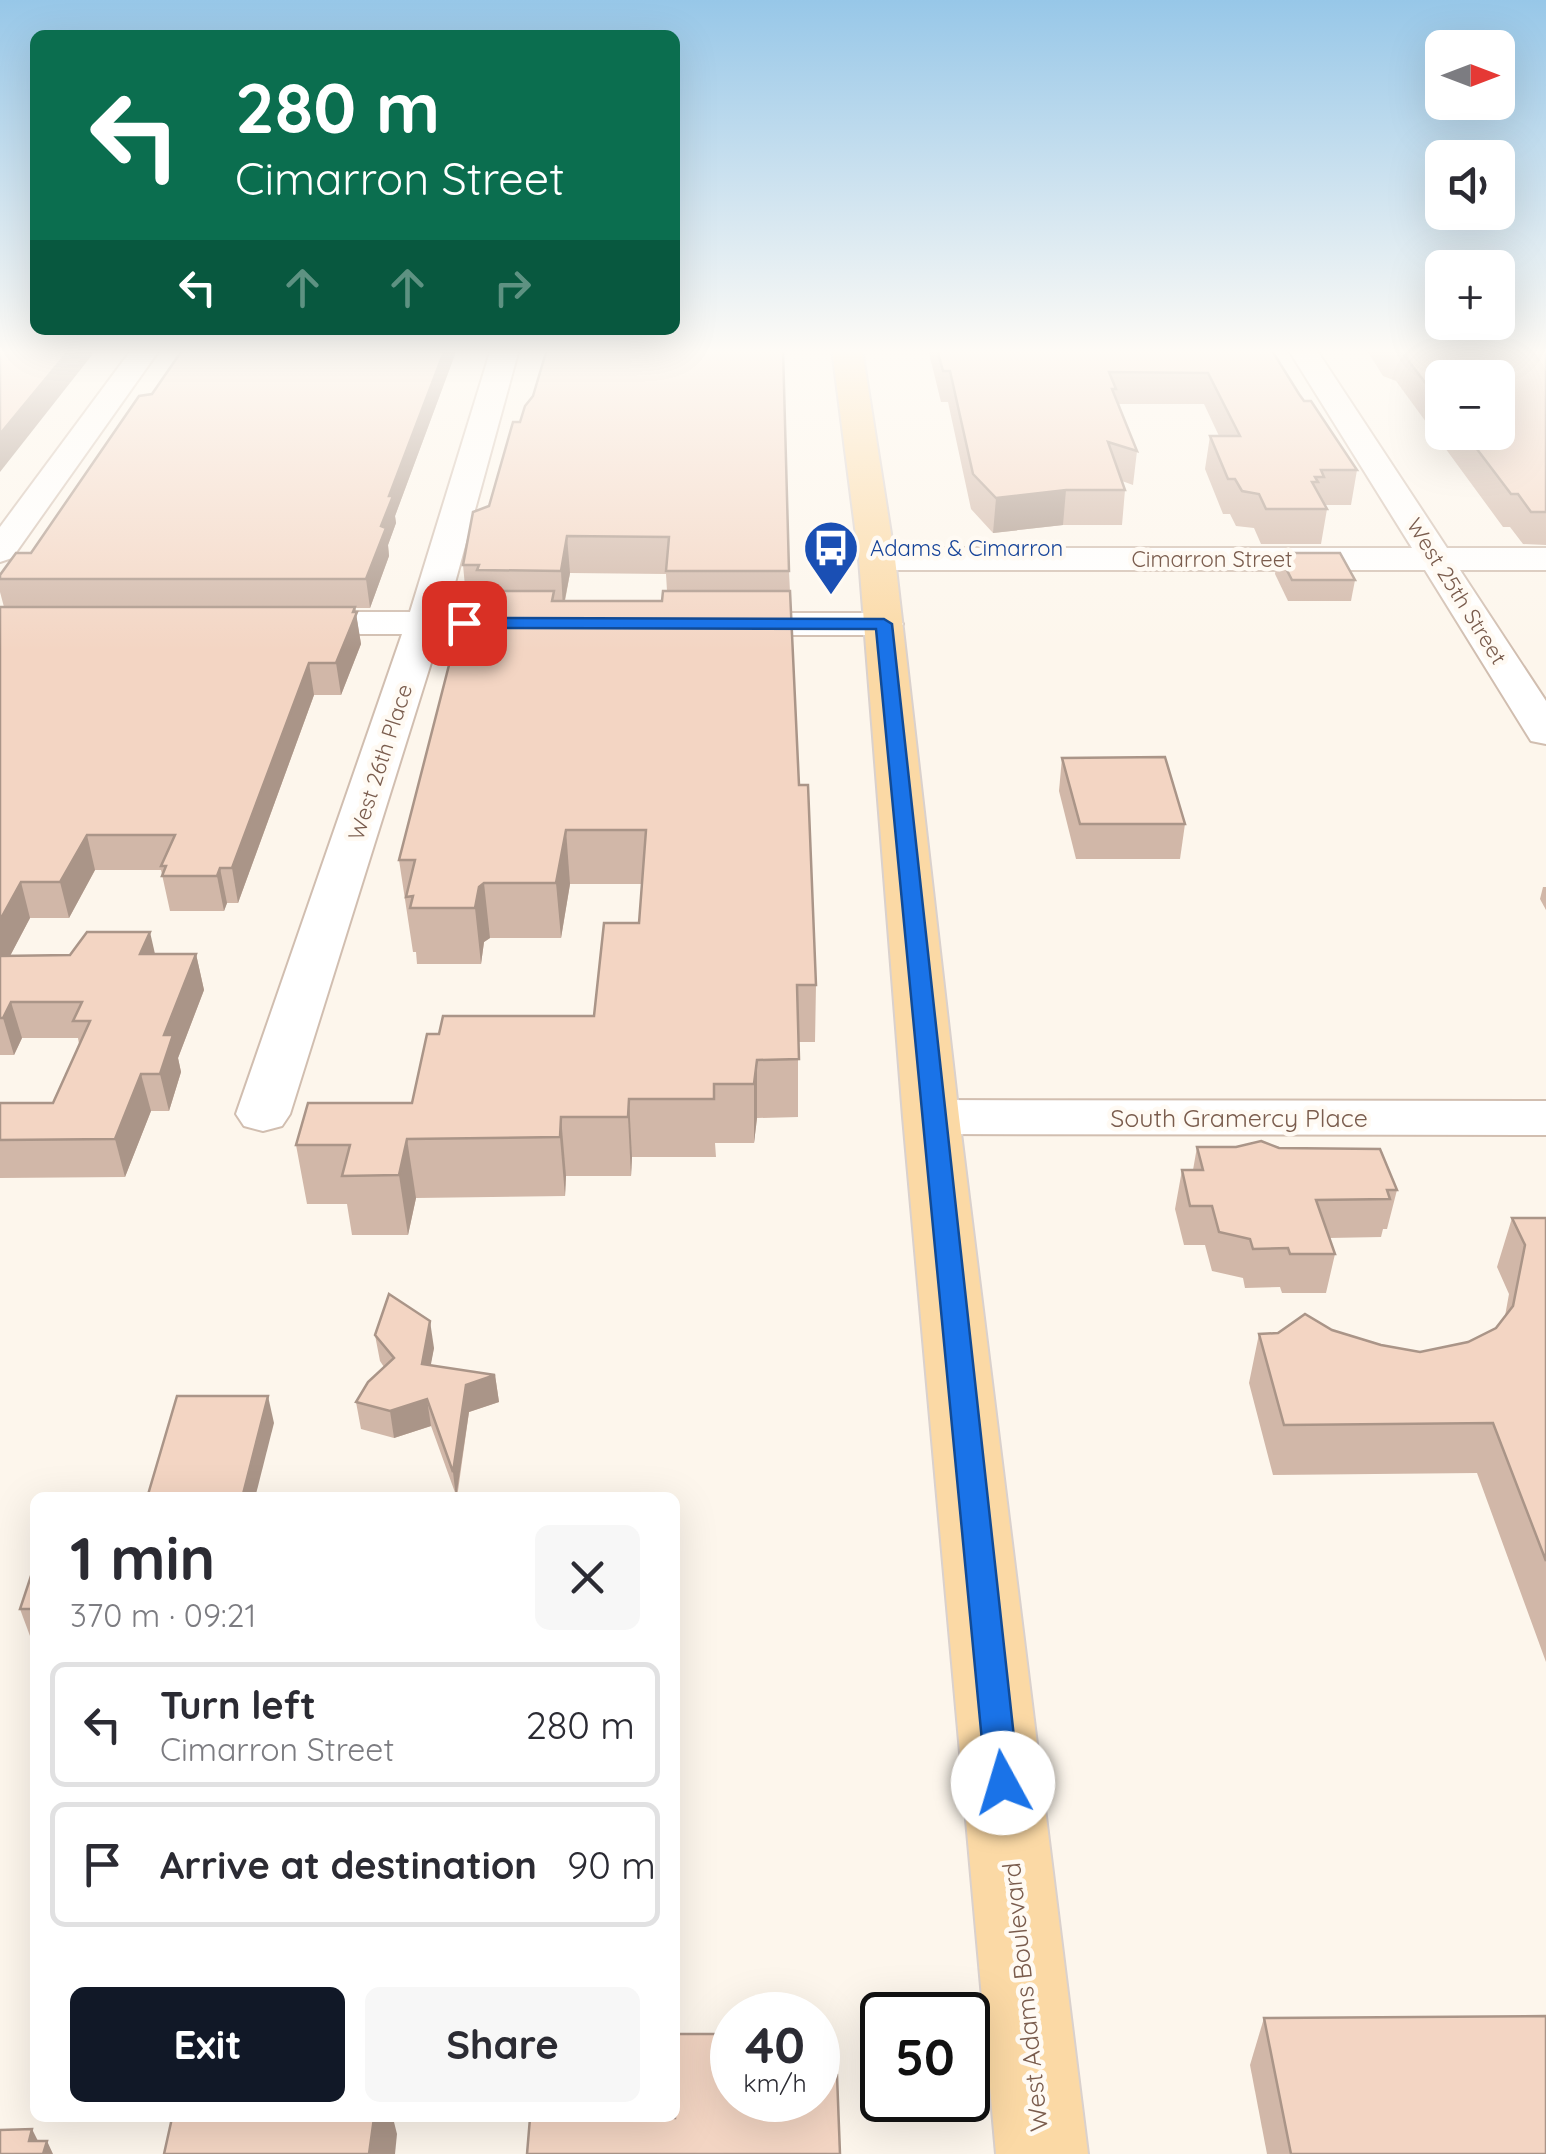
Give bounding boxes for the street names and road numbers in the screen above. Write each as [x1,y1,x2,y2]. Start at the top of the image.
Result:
street label: West 25th Street [1401,513,1513,669]
street label: Cimarron Street [1131,545,1293,573]
street label: West 26th Place [342,680,418,844]
street label: South Gramercy Place [1110,1102,1368,1133]
street label: West Adams Boulevard [995,1861,1054,2133]

